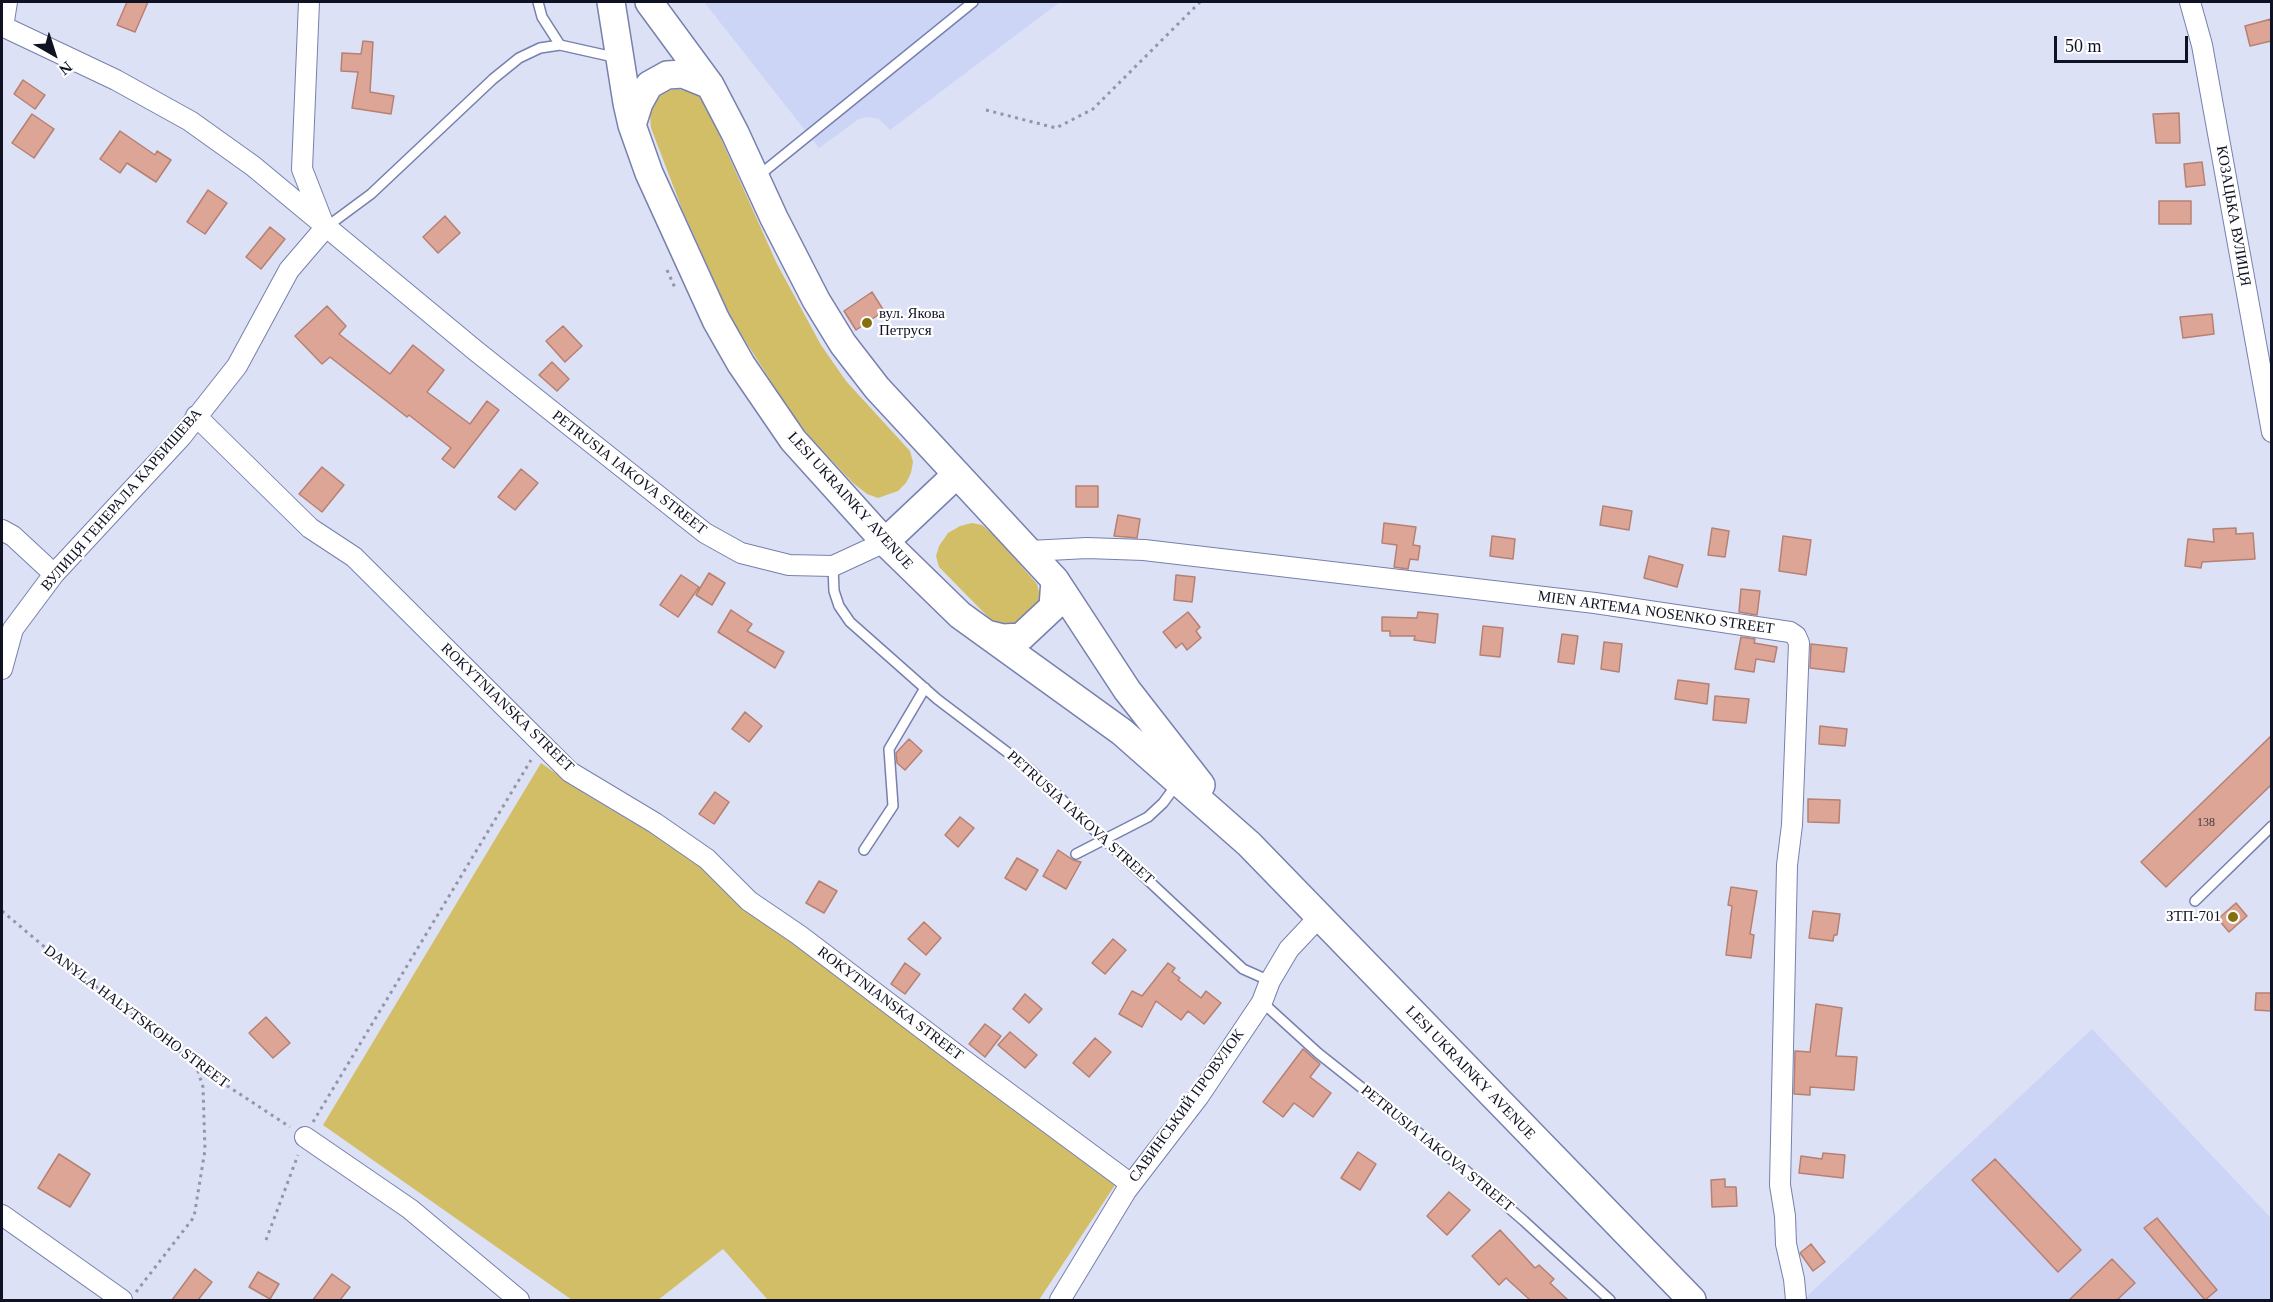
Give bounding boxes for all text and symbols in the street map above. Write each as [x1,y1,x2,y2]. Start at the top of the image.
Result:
north arrow [24,24,84,84]
scale bar [2057,24,2190,62]
text: 50 m [2065,36,2102,56]
text: N [56,58,75,79]
street label: КОЗАЦЬКА ВУЛИЦЯ [2212,144,2254,288]
place label: вул. Якова Петруся [879,305,945,340]
marker: вул. Якова Петруся [860,316,874,330]
street label: ВУЛИЦЯ ГЕНЕРАЛА КАРБИШЕВА [38,405,206,595]
street label: PETRUSIA IAKOVA STREET [548,407,710,539]
street label: LESI UKRAINKY AVENUE [783,429,917,573]
street label: MIEN ARTEMA NOSENKO STREET [1537,587,1775,639]
street label: ROKYTNIANSKA STREET [437,640,577,776]
street label: PETRUSIA IAKOVA STREET [1003,747,1157,889]
house number: 138 [2197,816,2215,830]
place label: ЗТП-701 [2166,908,2221,926]
marker: ЗТП-701 [2226,910,2240,924]
street label: DANYLA HALYTSKOHO STREET [40,942,232,1092]
street label: ROKYTNIANSKA STREET [814,943,966,1065]
street label: LESI UKRAINKY AVENUE [1401,1002,1539,1144]
street label: САВИНСЬКИЙ ПРОВУЛОК [1125,1026,1249,1186]
street label: PETRUSIA IAKOVA STREET [1357,1082,1517,1216]

